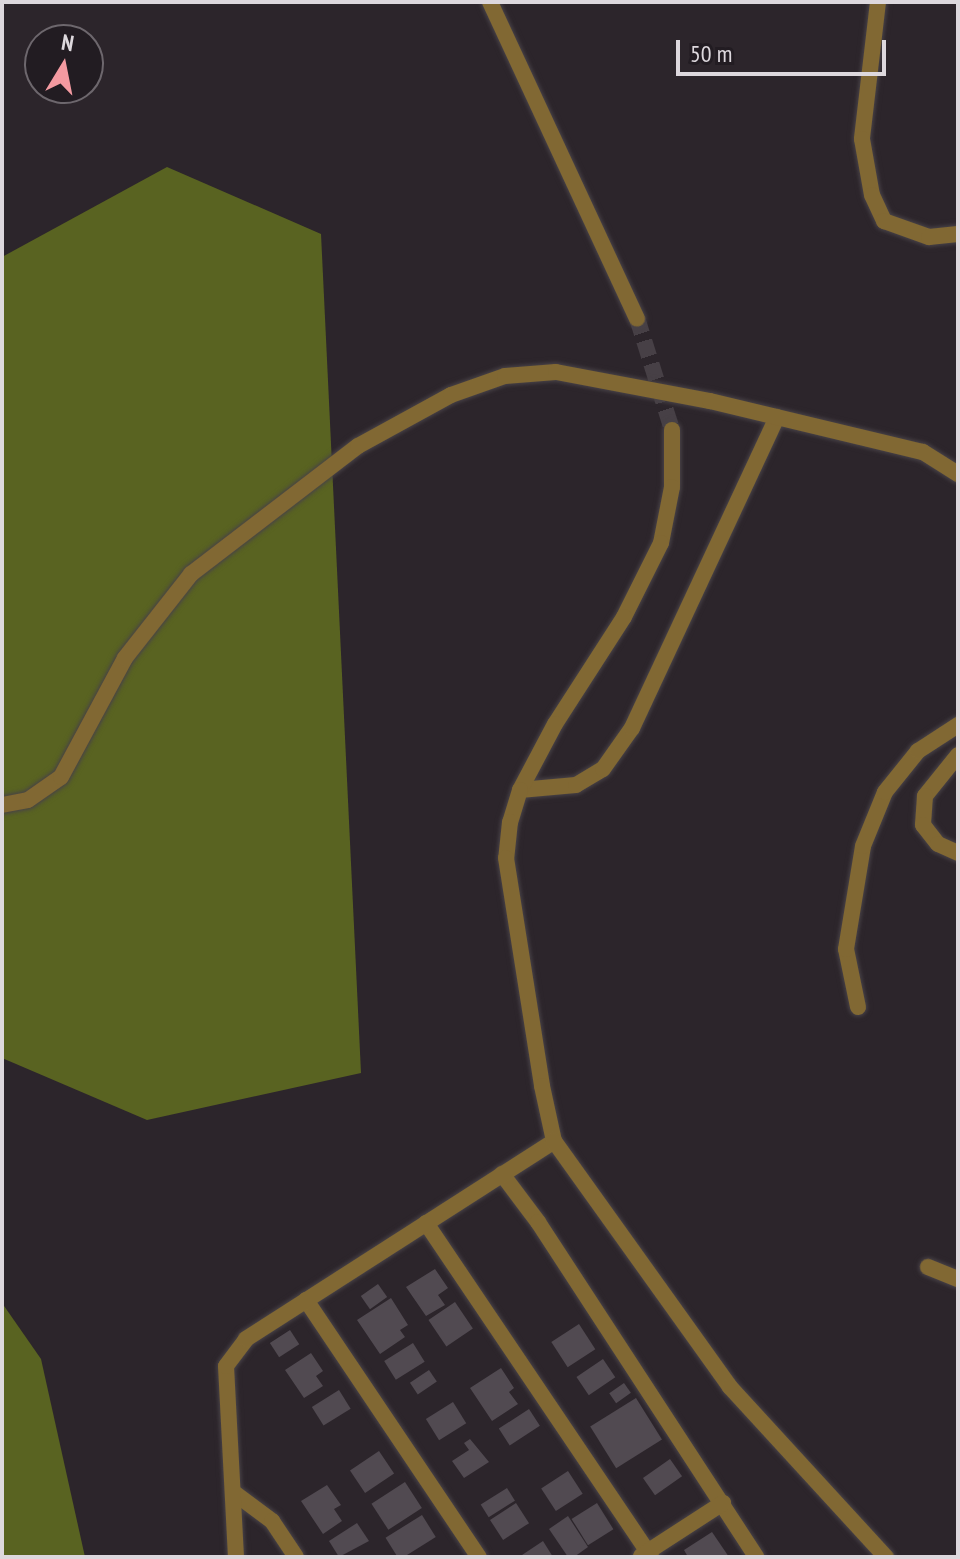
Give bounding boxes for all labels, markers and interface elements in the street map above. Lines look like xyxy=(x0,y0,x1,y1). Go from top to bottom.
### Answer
north arrow xyxy=(24,24,104,104)
scale bar xyxy=(680,24,890,74)
text: N xyxy=(60,28,76,57)
text: 50 m xyxy=(690,38,732,69)

